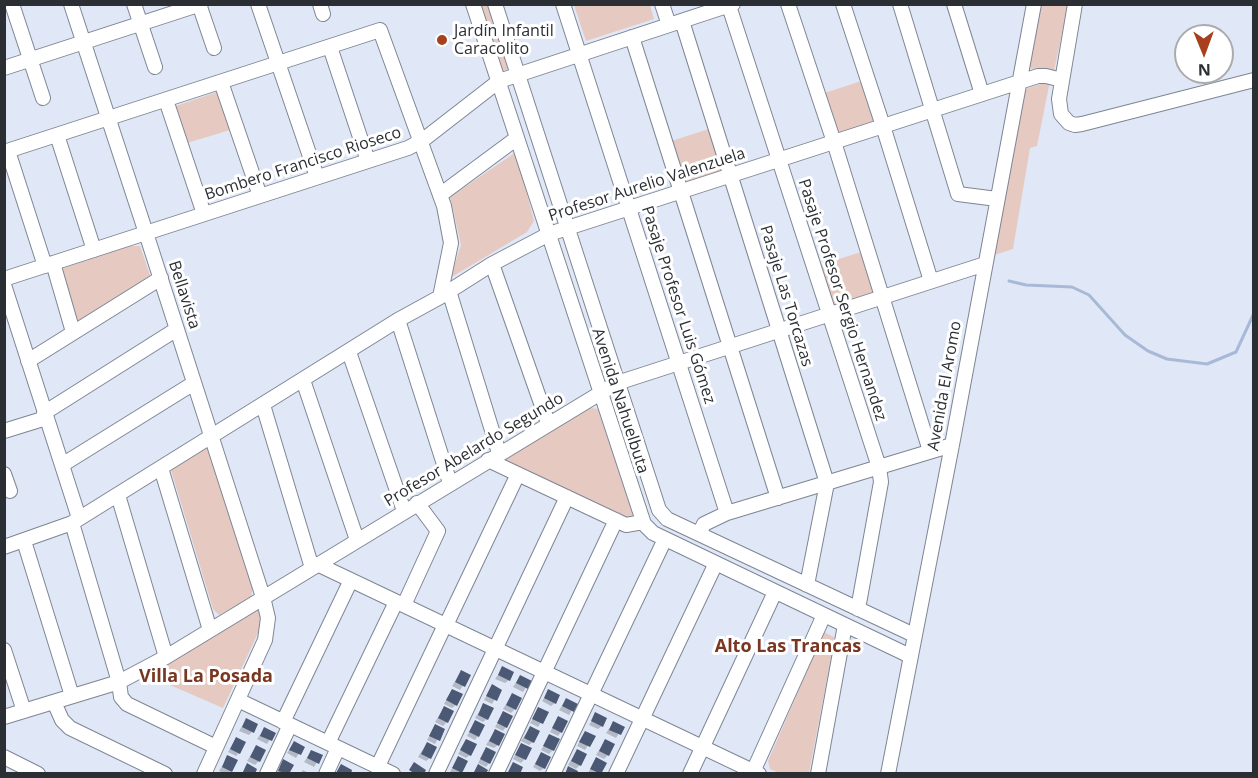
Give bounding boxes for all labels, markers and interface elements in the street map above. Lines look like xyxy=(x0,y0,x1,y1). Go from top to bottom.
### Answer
place label: Jardín Infantil Caracolito xyxy=(454,21,554,59)
north arrow xyxy=(1174,24,1234,84)
marker: Jardín Infantil Caracolito xyxy=(435,33,449,47)
text: N xyxy=(1198,59,1211,81)
street label: Bombero Francisco Rioseco xyxy=(202,123,404,205)
street label: Profesor Aurelio Valenzuela xyxy=(546,144,748,226)
street label: Pasaje Profesor Sergio Hernandez xyxy=(794,177,890,423)
street label: Pasaje Profesor Luis Gómez xyxy=(637,204,719,406)
street label: Pasaje Las Torcazas xyxy=(755,223,817,369)
street label: Bellavista xyxy=(164,258,204,332)
street label: Avenida El Aromo xyxy=(924,320,966,452)
street label: Avenida Nahuelbuta xyxy=(587,326,653,476)
street label: Profesor Abelardo Segundo xyxy=(381,389,567,511)
district label: Alto Las Trancas xyxy=(715,636,861,658)
district label: Villa La Posada xyxy=(139,666,273,688)

